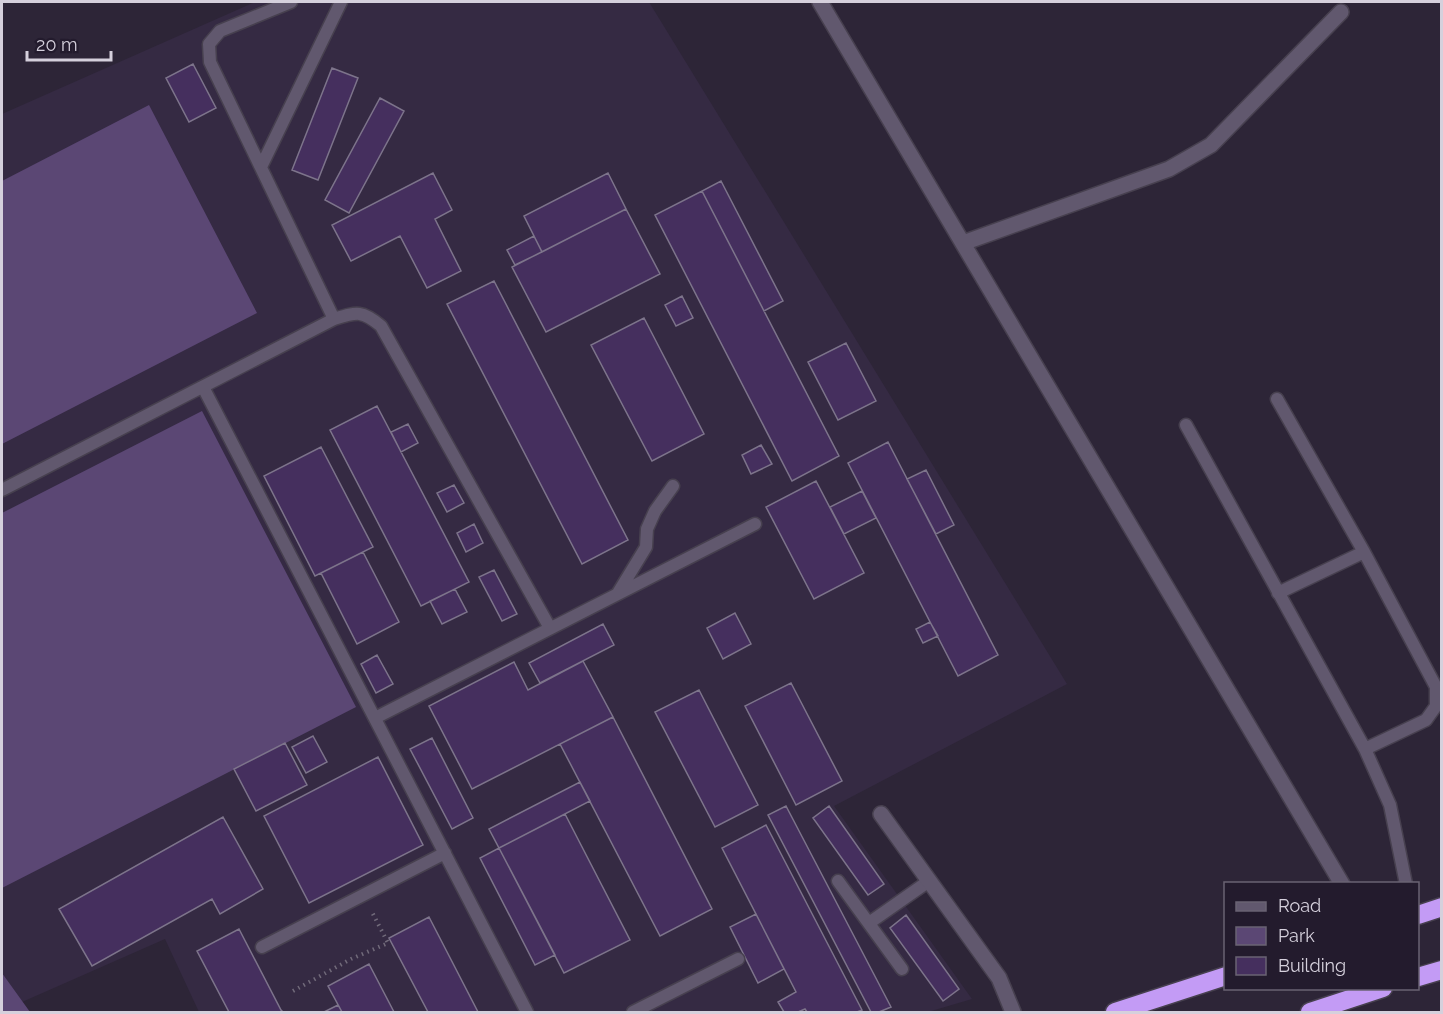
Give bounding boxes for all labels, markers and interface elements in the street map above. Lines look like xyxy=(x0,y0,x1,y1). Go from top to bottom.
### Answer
scale bar xyxy=(27,24,111,62)
text: 20 m xyxy=(36,34,78,55)
legend xyxy=(1224,882,1419,990)
text: Road xyxy=(1278,895,1321,916)
text: Park xyxy=(1278,925,1315,946)
text: Building xyxy=(1278,955,1346,976)

